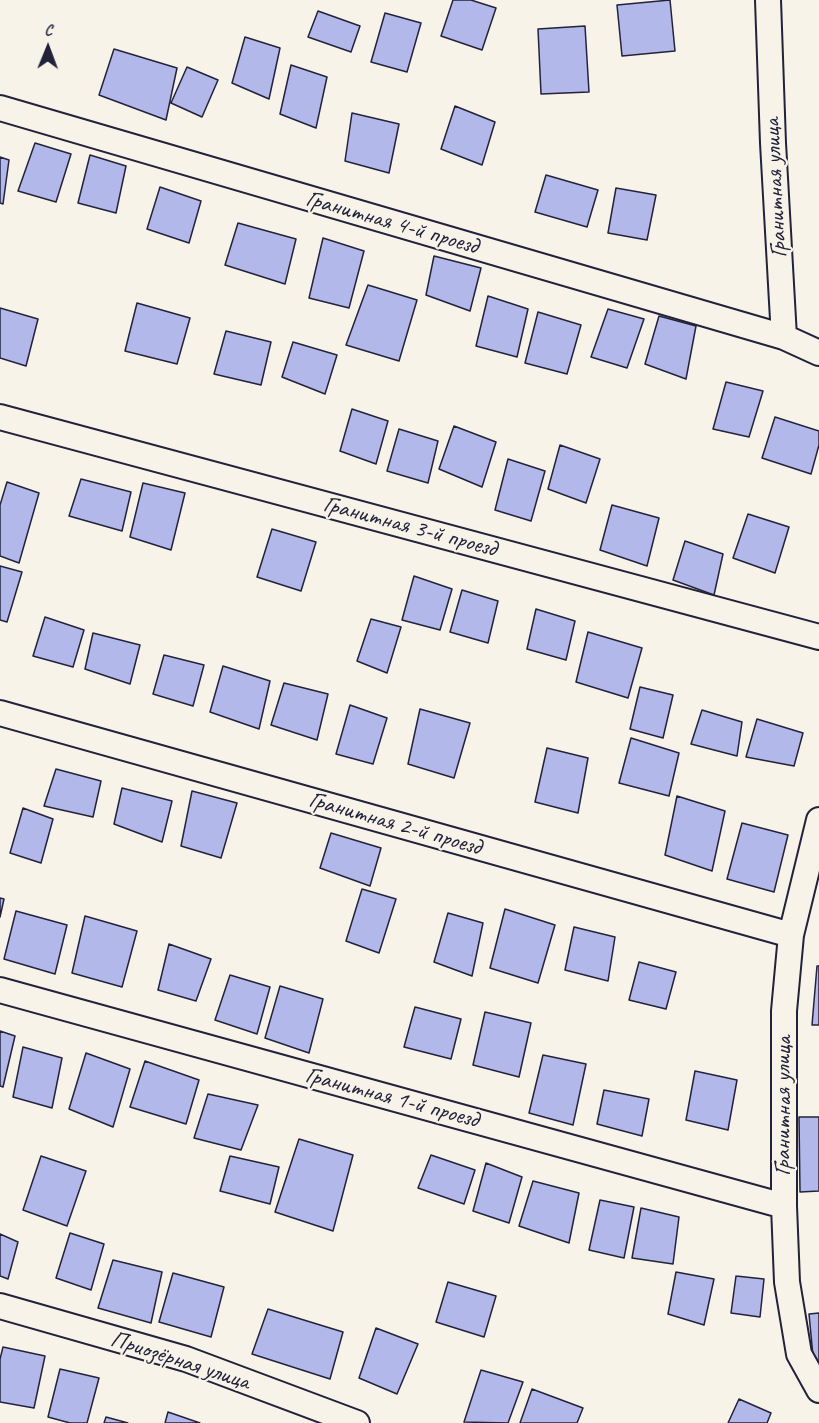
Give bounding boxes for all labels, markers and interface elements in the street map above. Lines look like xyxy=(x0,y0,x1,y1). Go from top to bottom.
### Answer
north arrow xyxy=(18,18,78,78)
text: С xyxy=(44,20,52,40)
street label: Гранитная улица xyxy=(758,117,794,259)
street label: Гранитная 4-й проезд xyxy=(302,185,482,261)
street label: Гранитная 3-й проезд xyxy=(320,490,500,564)
street label: Гранитная 2-й проезд xyxy=(305,786,485,862)
street label: Гранитная улица xyxy=(770,1036,798,1176)
street label: Гранитная 1-й проезд xyxy=(302,1061,482,1135)
street label: Приозёрная улица xyxy=(107,1325,253,1397)

